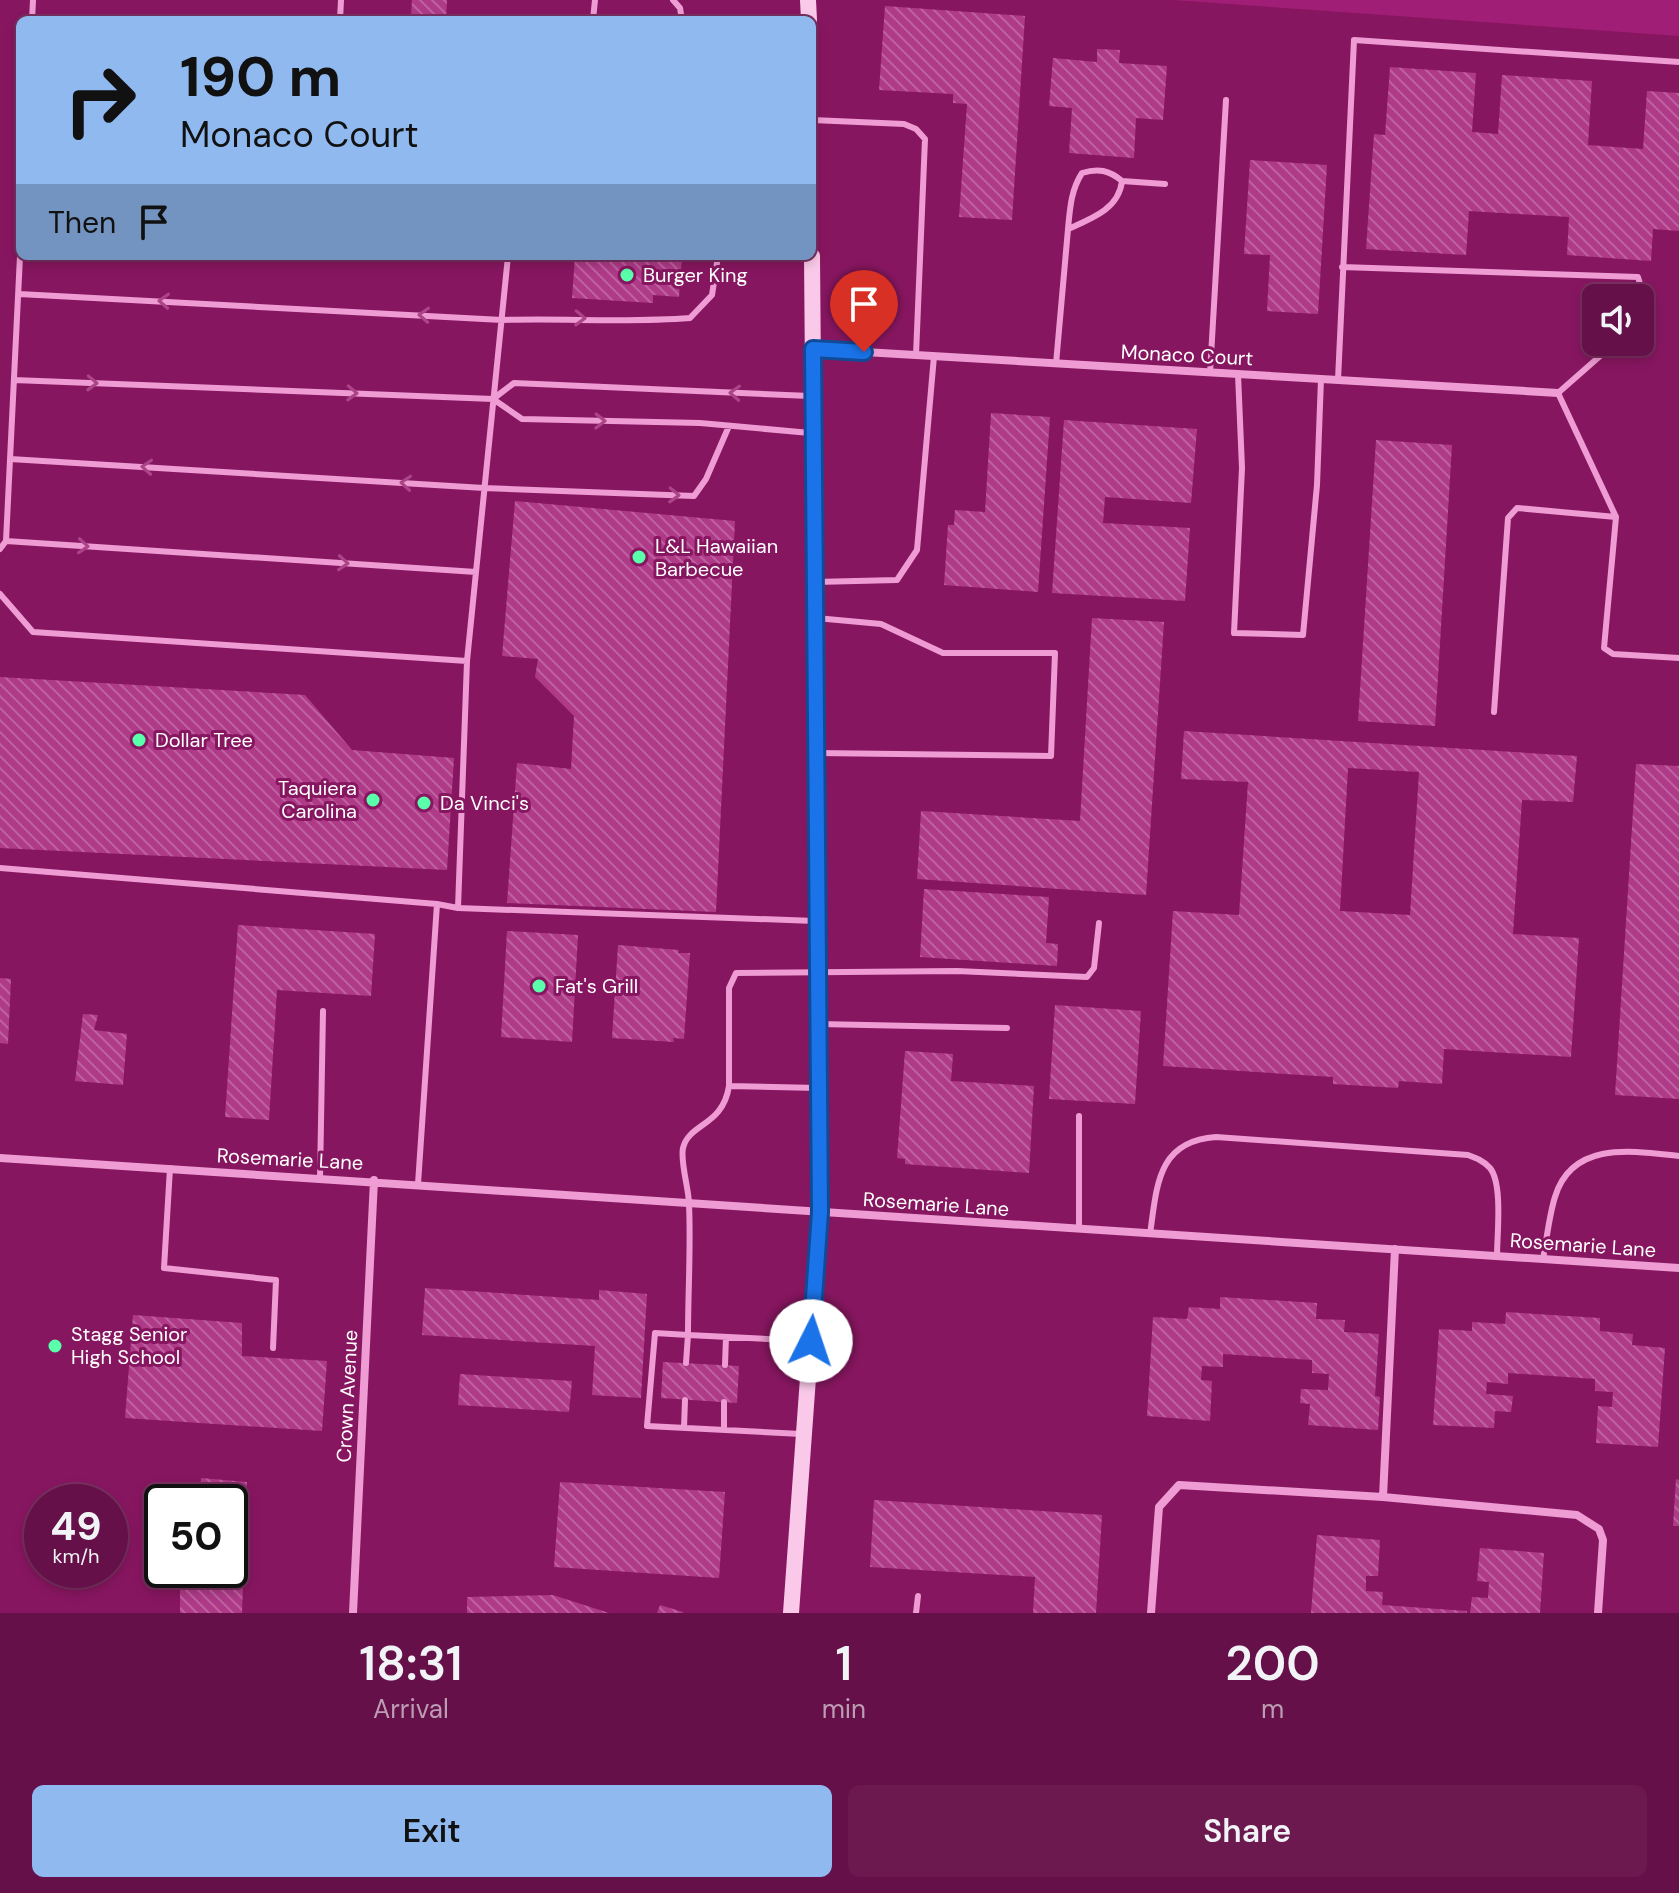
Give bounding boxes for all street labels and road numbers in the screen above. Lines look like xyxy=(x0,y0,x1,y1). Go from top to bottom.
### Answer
street label: Monaco Court xyxy=(1120,339,1254,371)
street label: Rosemarie Lane xyxy=(216,1142,364,1176)
street label: Rosemarie Lane xyxy=(862,1186,1010,1222)
street label: Rosemarie Lane xyxy=(1509,1227,1657,1263)
street label: Crown Avenue xyxy=(331,1329,363,1463)

